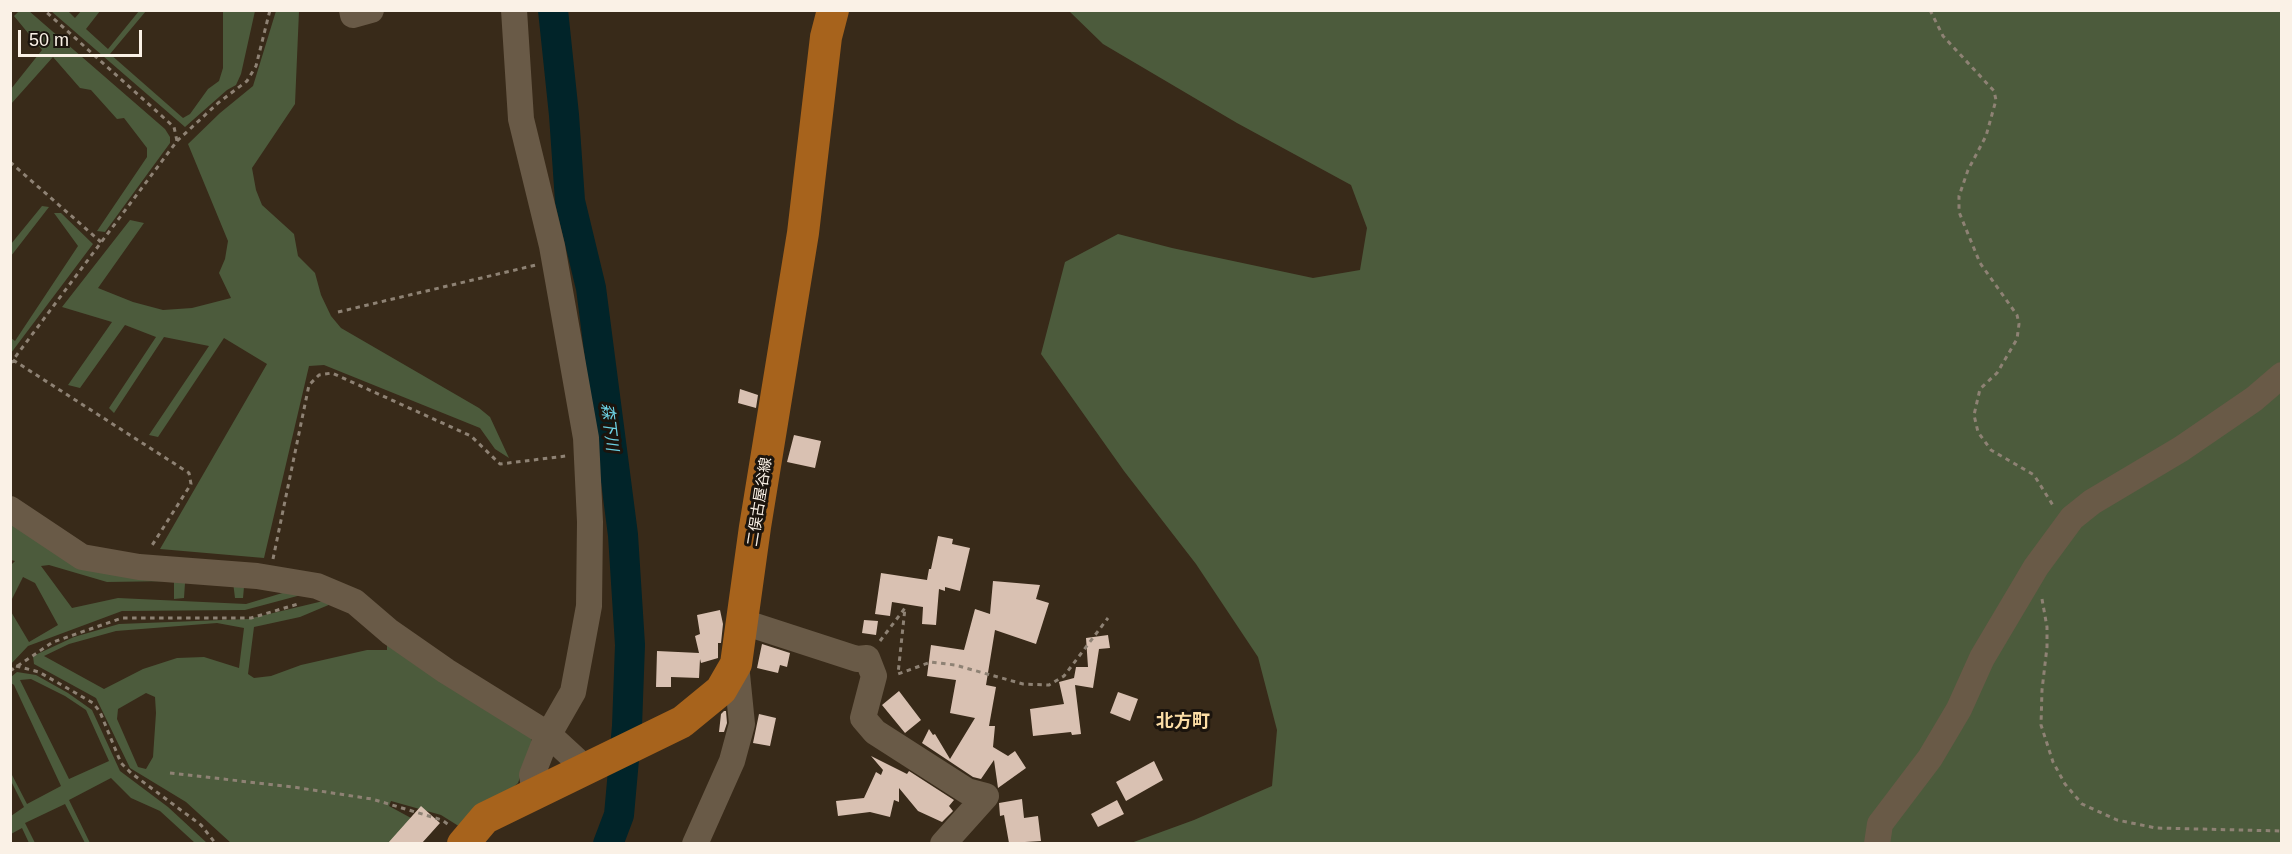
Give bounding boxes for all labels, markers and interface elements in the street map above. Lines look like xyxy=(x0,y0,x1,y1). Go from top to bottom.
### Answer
scale bar xyxy=(21,18,146,56)
text: 50 m xyxy=(29,30,69,50)
water label: 森下川 xyxy=(597,402,621,452)
street label: 二俣古屋谷線 xyxy=(744,456,776,548)
district label: 北方町 xyxy=(1156,711,1210,733)

